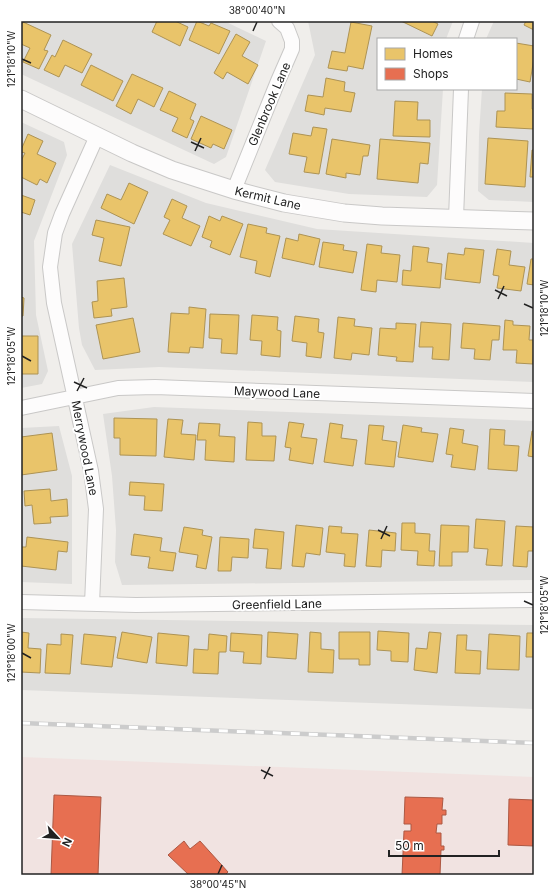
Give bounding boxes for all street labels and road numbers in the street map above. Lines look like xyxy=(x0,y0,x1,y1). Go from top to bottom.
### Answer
street label: Glenbrook Lane xyxy=(245,60,293,148)
street label: Kermit Lane xyxy=(233,183,303,213)
street label: Maywood Lane xyxy=(234,383,320,401)
street label: Merrywood Lane xyxy=(68,399,102,497)
street label: Greenfield Lane xyxy=(232,596,322,612)

